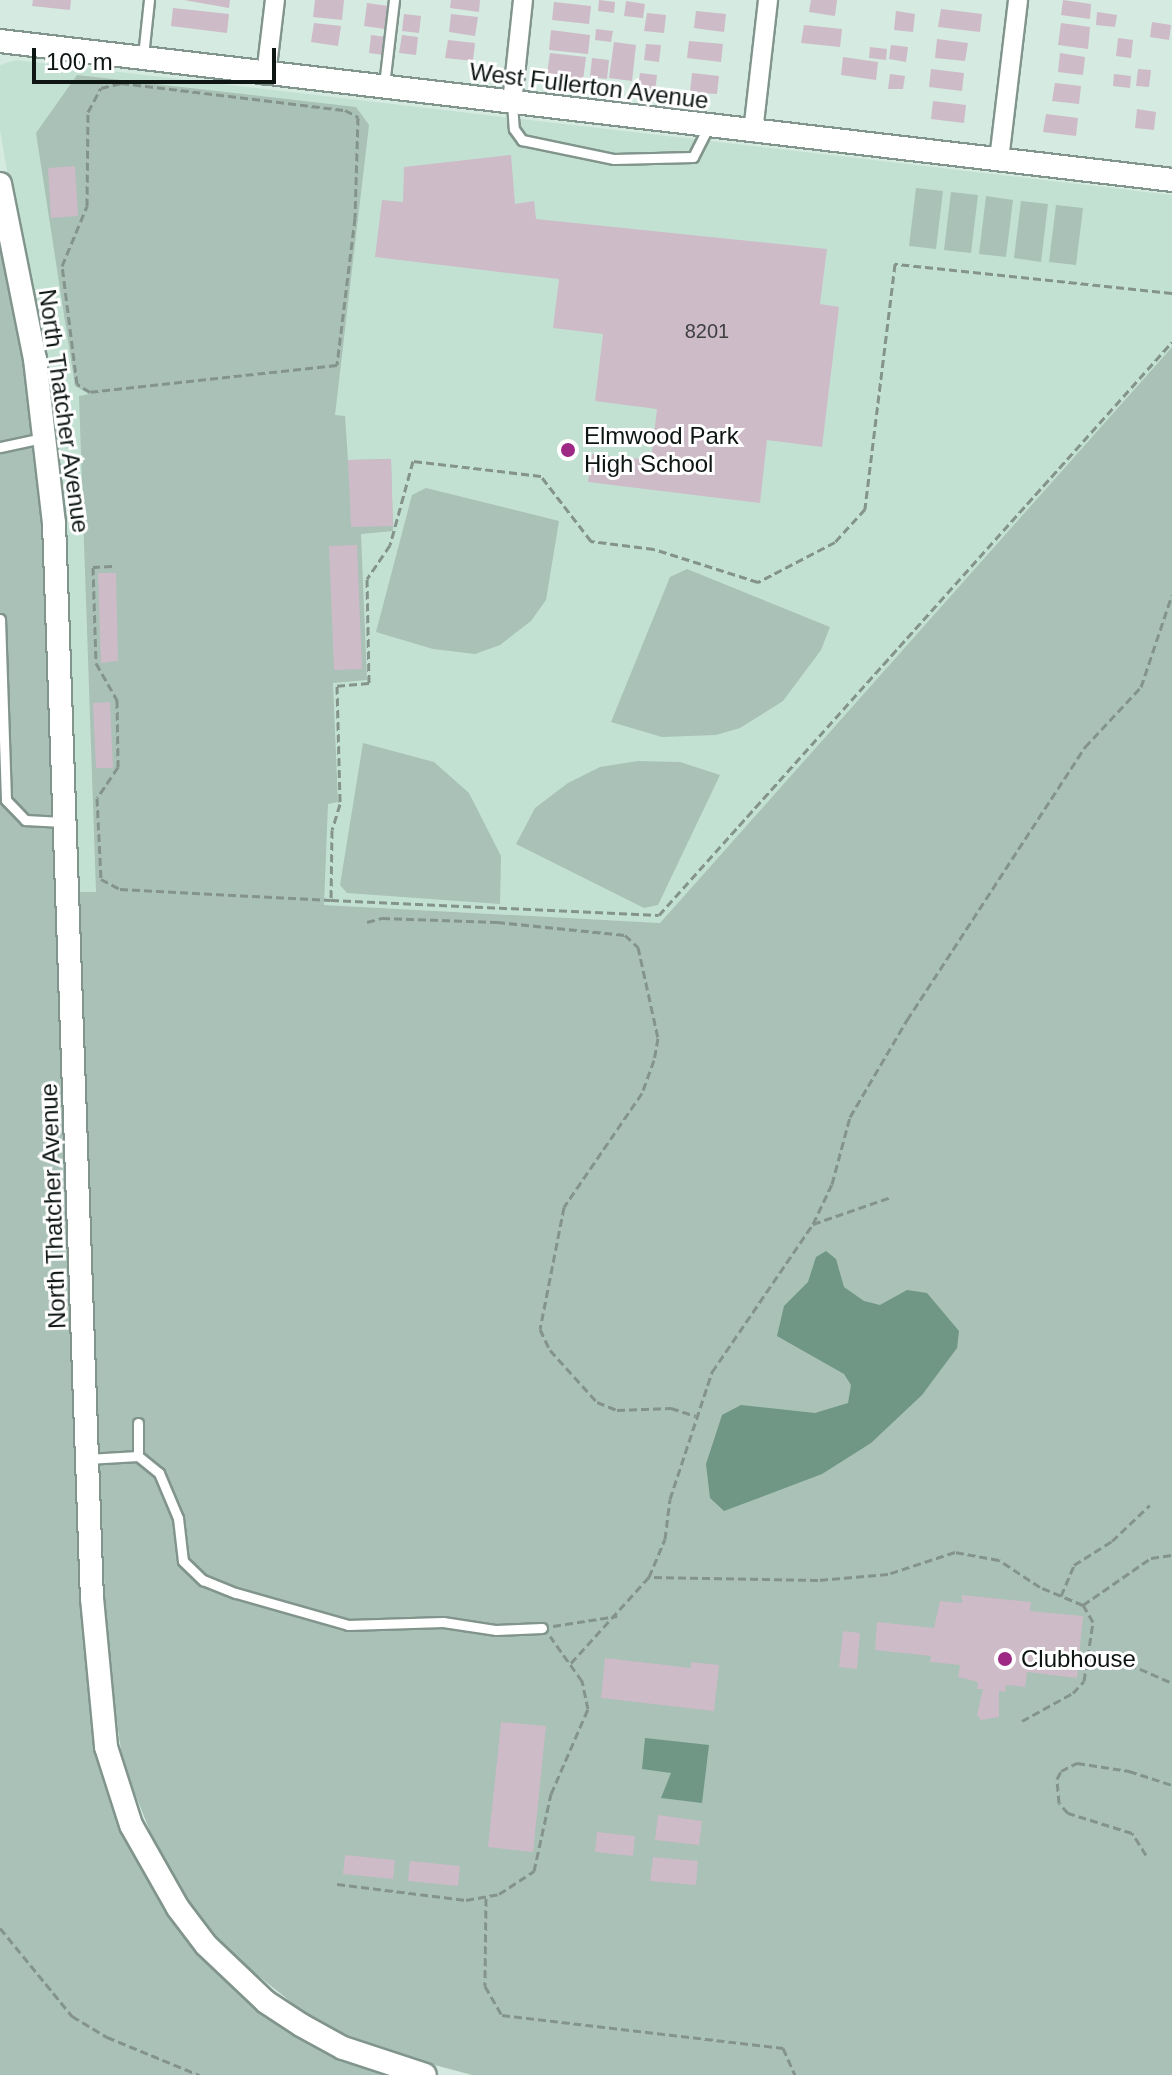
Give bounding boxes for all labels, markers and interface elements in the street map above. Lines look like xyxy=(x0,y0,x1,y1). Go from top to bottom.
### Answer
scale bar xyxy=(36,32,280,82)
text: 100 m xyxy=(46,48,113,75)
street label: West Fullerton Avenue xyxy=(467,57,711,115)
street label: North Thatcher Avenue xyxy=(33,286,95,536)
house number: 8201 xyxy=(685,319,729,343)
place label: Elmwood Park High School xyxy=(584,422,739,478)
marker: Elmwood Park High School xyxy=(559,441,577,459)
street label: North Thatcher Avenue xyxy=(34,1082,72,1330)
place label: Clubhouse xyxy=(1021,1645,1136,1673)
marker: Clubhouse xyxy=(996,1650,1014,1668)

